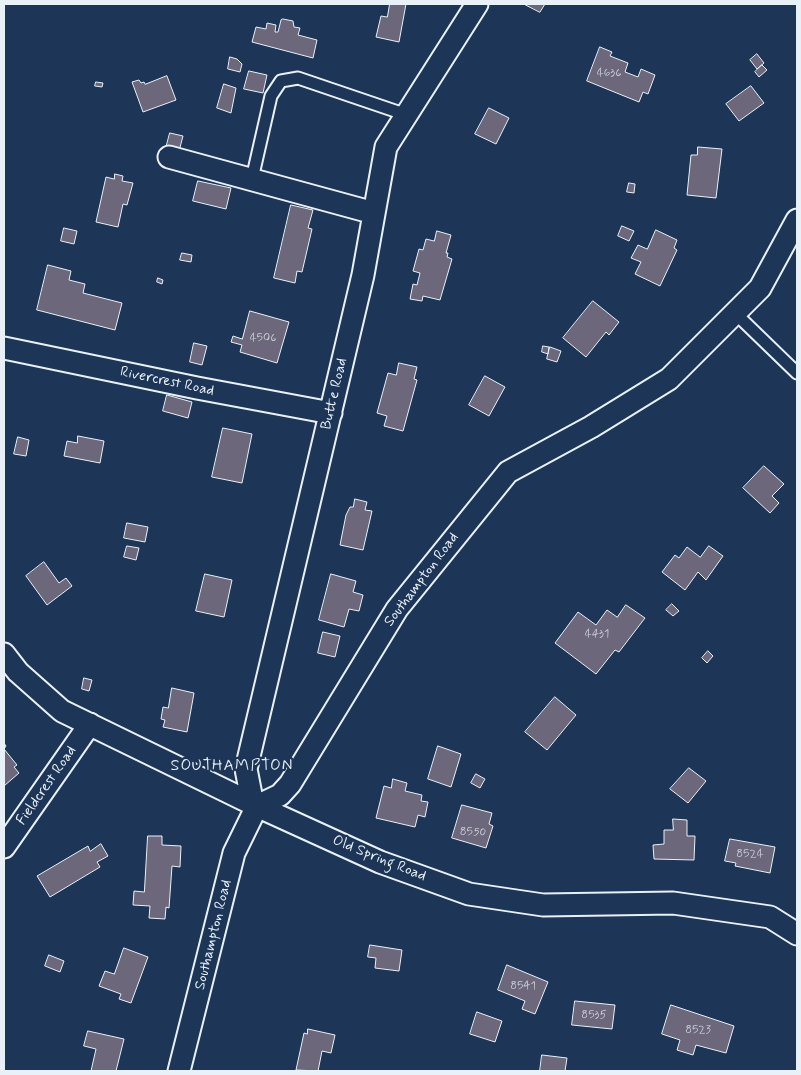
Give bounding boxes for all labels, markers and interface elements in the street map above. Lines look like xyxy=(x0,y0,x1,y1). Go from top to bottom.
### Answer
house number: 4636 xyxy=(597,66,621,80)
house number: 4506 xyxy=(250,331,276,345)
street label: Butte Road xyxy=(318,356,352,432)
street label: Rivercrest Road xyxy=(118,363,216,401)
street label: Southampton Road xyxy=(381,530,463,630)
house number: 4431 xyxy=(585,627,609,641)
street label: Fieldcrest Road xyxy=(13,743,81,829)
district label: SOUTHAMPTON xyxy=(168,757,296,777)
house number: 8550 xyxy=(460,825,486,839)
street label: Old Spring Road xyxy=(330,832,428,886)
house number: 8524 xyxy=(736,847,764,861)
street label: Southampton Road xyxy=(192,878,236,992)
house number: 8541 xyxy=(510,979,536,993)
house number: 8535 xyxy=(581,1008,607,1022)
house number: 8523 xyxy=(685,1023,711,1037)

